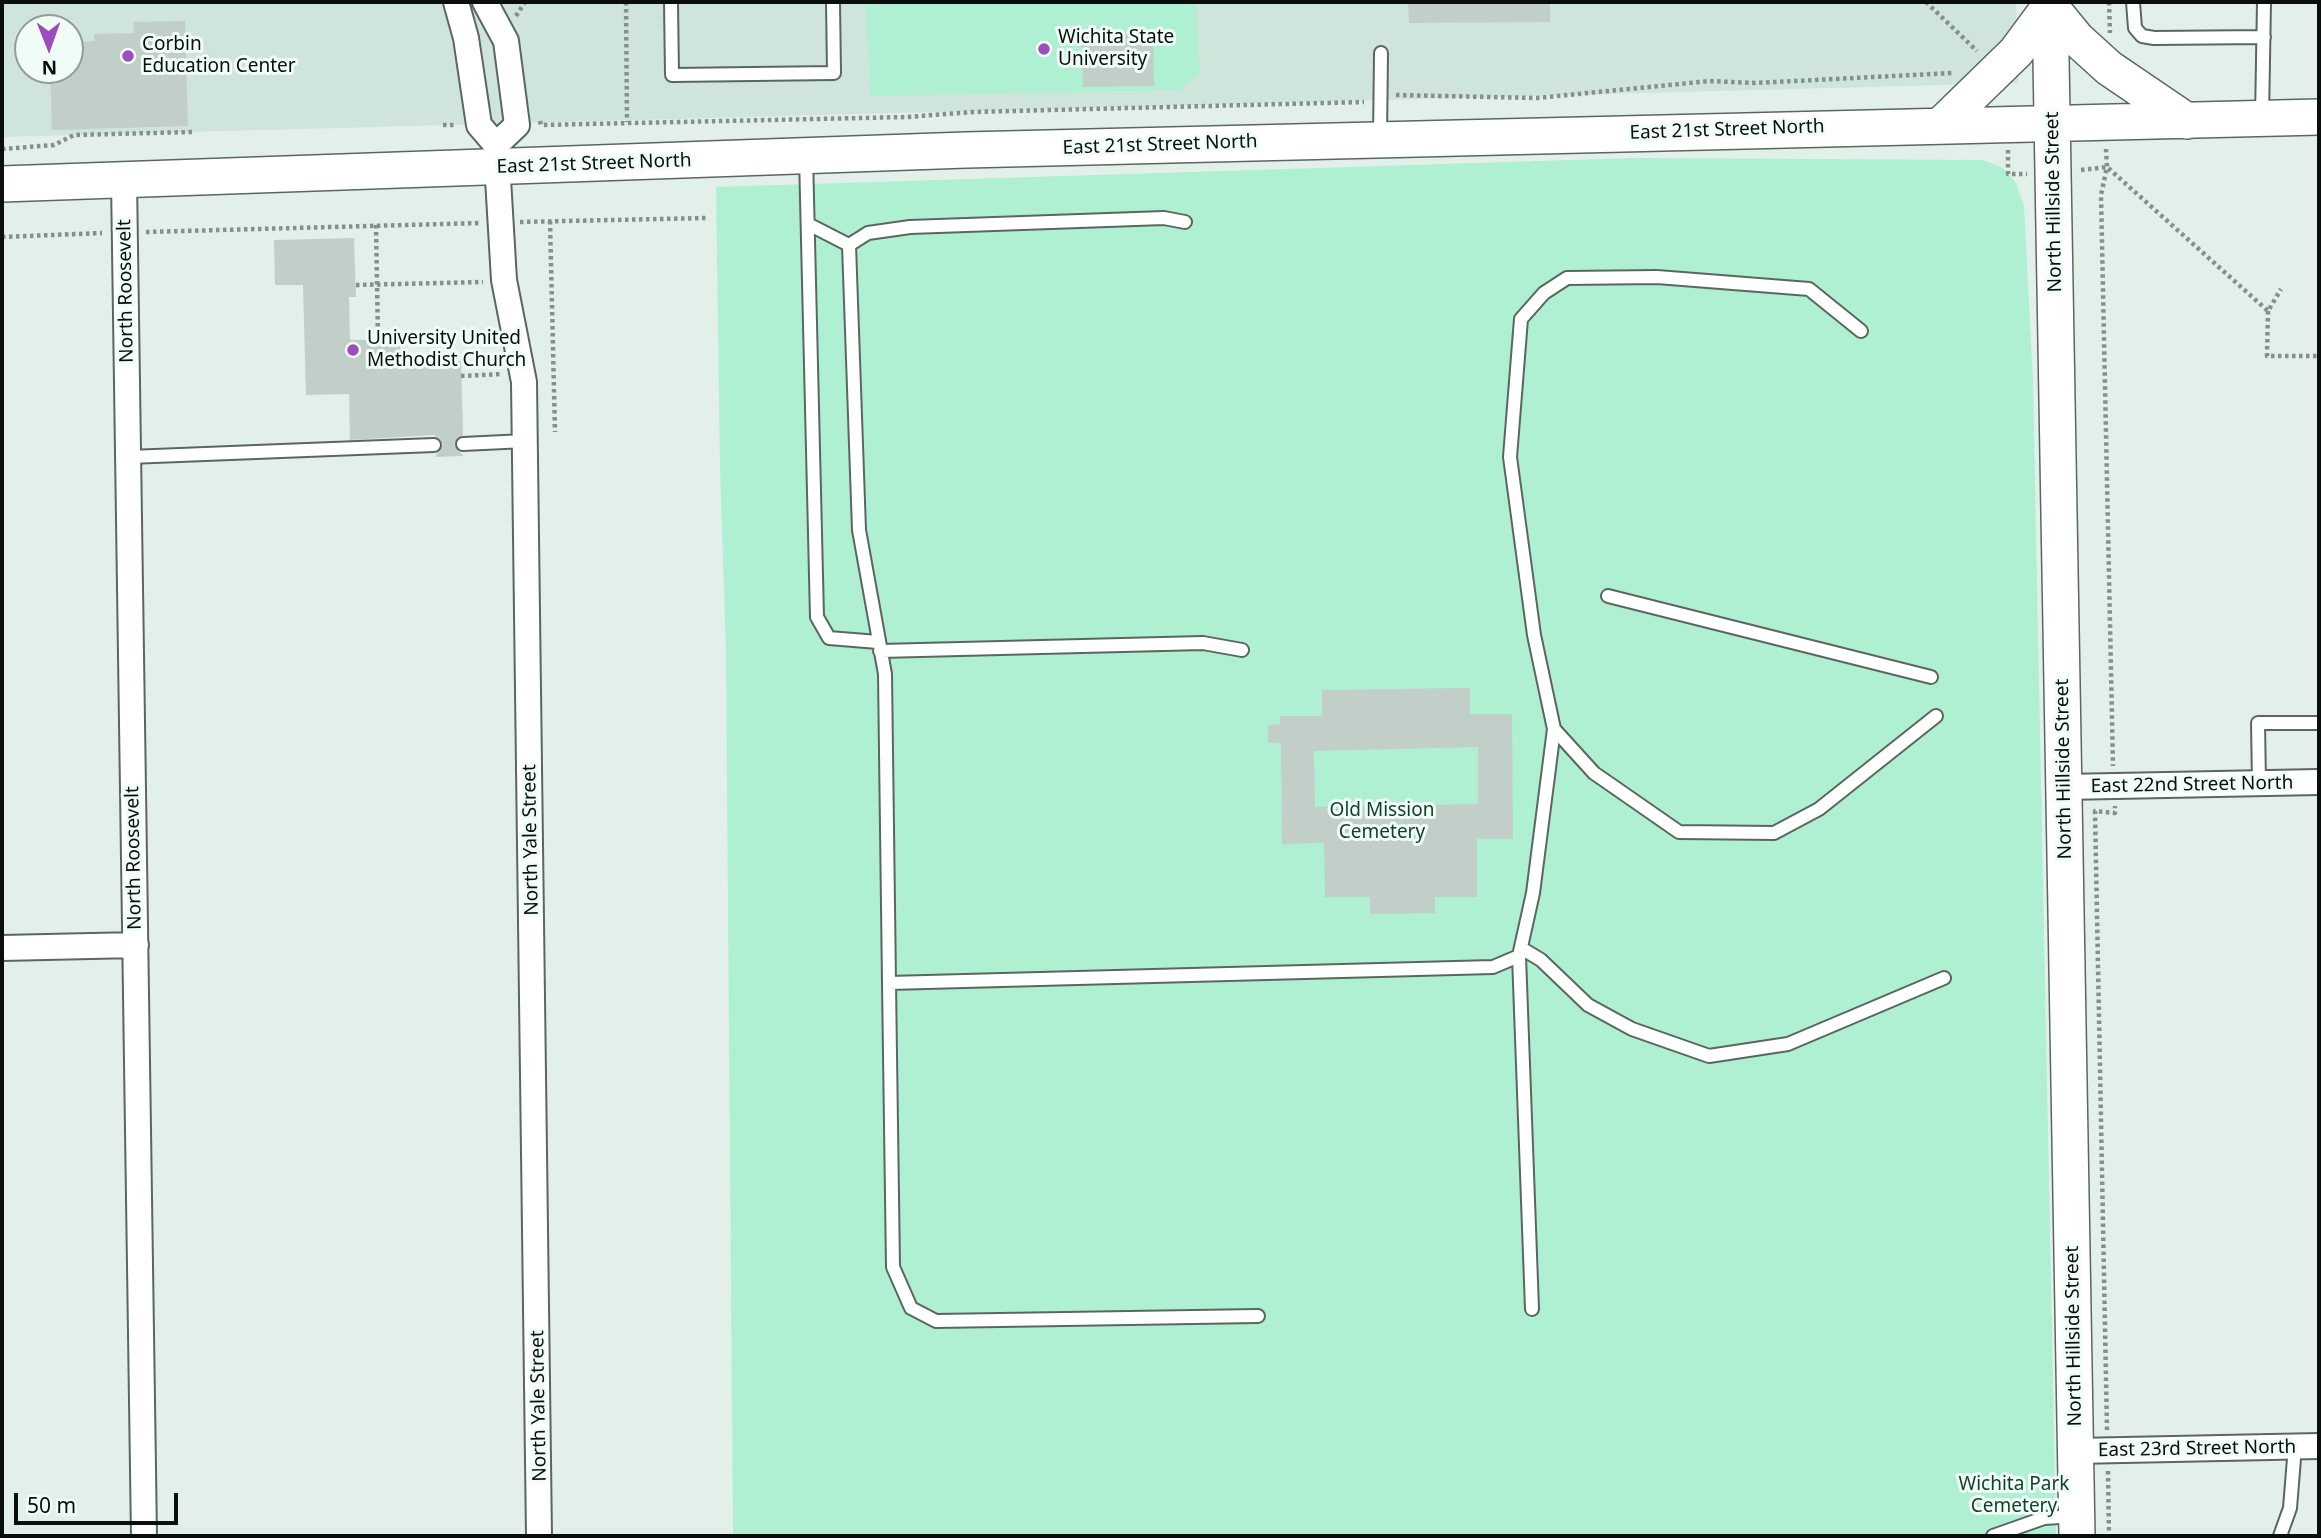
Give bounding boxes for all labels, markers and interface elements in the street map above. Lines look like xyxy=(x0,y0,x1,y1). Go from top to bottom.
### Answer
north arrow xyxy=(14,14,84,84)
place label: Wichita State University xyxy=(1058,27,1174,71)
place label: Corbin Education Center xyxy=(142,34,296,78)
marker: Wichita State University xyxy=(1036,41,1052,57)
marker: Corbin Education Center xyxy=(120,48,136,64)
text: N xyxy=(41,55,57,81)
street label: North Hillside Street xyxy=(2041,112,2067,292)
street label: East 21st Street North xyxy=(1629,115,1825,145)
street label: East 21st Street North xyxy=(1062,130,1258,160)
street label: East 21st Street North xyxy=(496,149,692,179)
street label: North Roosevelt xyxy=(113,219,139,363)
place label: University United Methodist Church xyxy=(367,328,526,372)
marker: University United Methodist Church xyxy=(345,342,361,358)
street label: North Hillside Street xyxy=(2051,679,2077,859)
street label: North Yale Street xyxy=(518,764,544,916)
street label: East 22nd Street North xyxy=(2091,772,2293,798)
street label: North Roosevelt xyxy=(121,786,147,930)
park label: Old Mission Cemetery xyxy=(1330,800,1434,844)
street label: North Hillside Street xyxy=(2061,1246,2087,1426)
street label: North Yale Street xyxy=(526,1330,552,1482)
street label: East 23rd Street North xyxy=(2098,1436,2296,1462)
park label: Wichita Park Cemetery xyxy=(1959,1474,2069,1518)
scale bar xyxy=(18,1478,182,1522)
text: 50 m xyxy=(27,1491,76,1519)

